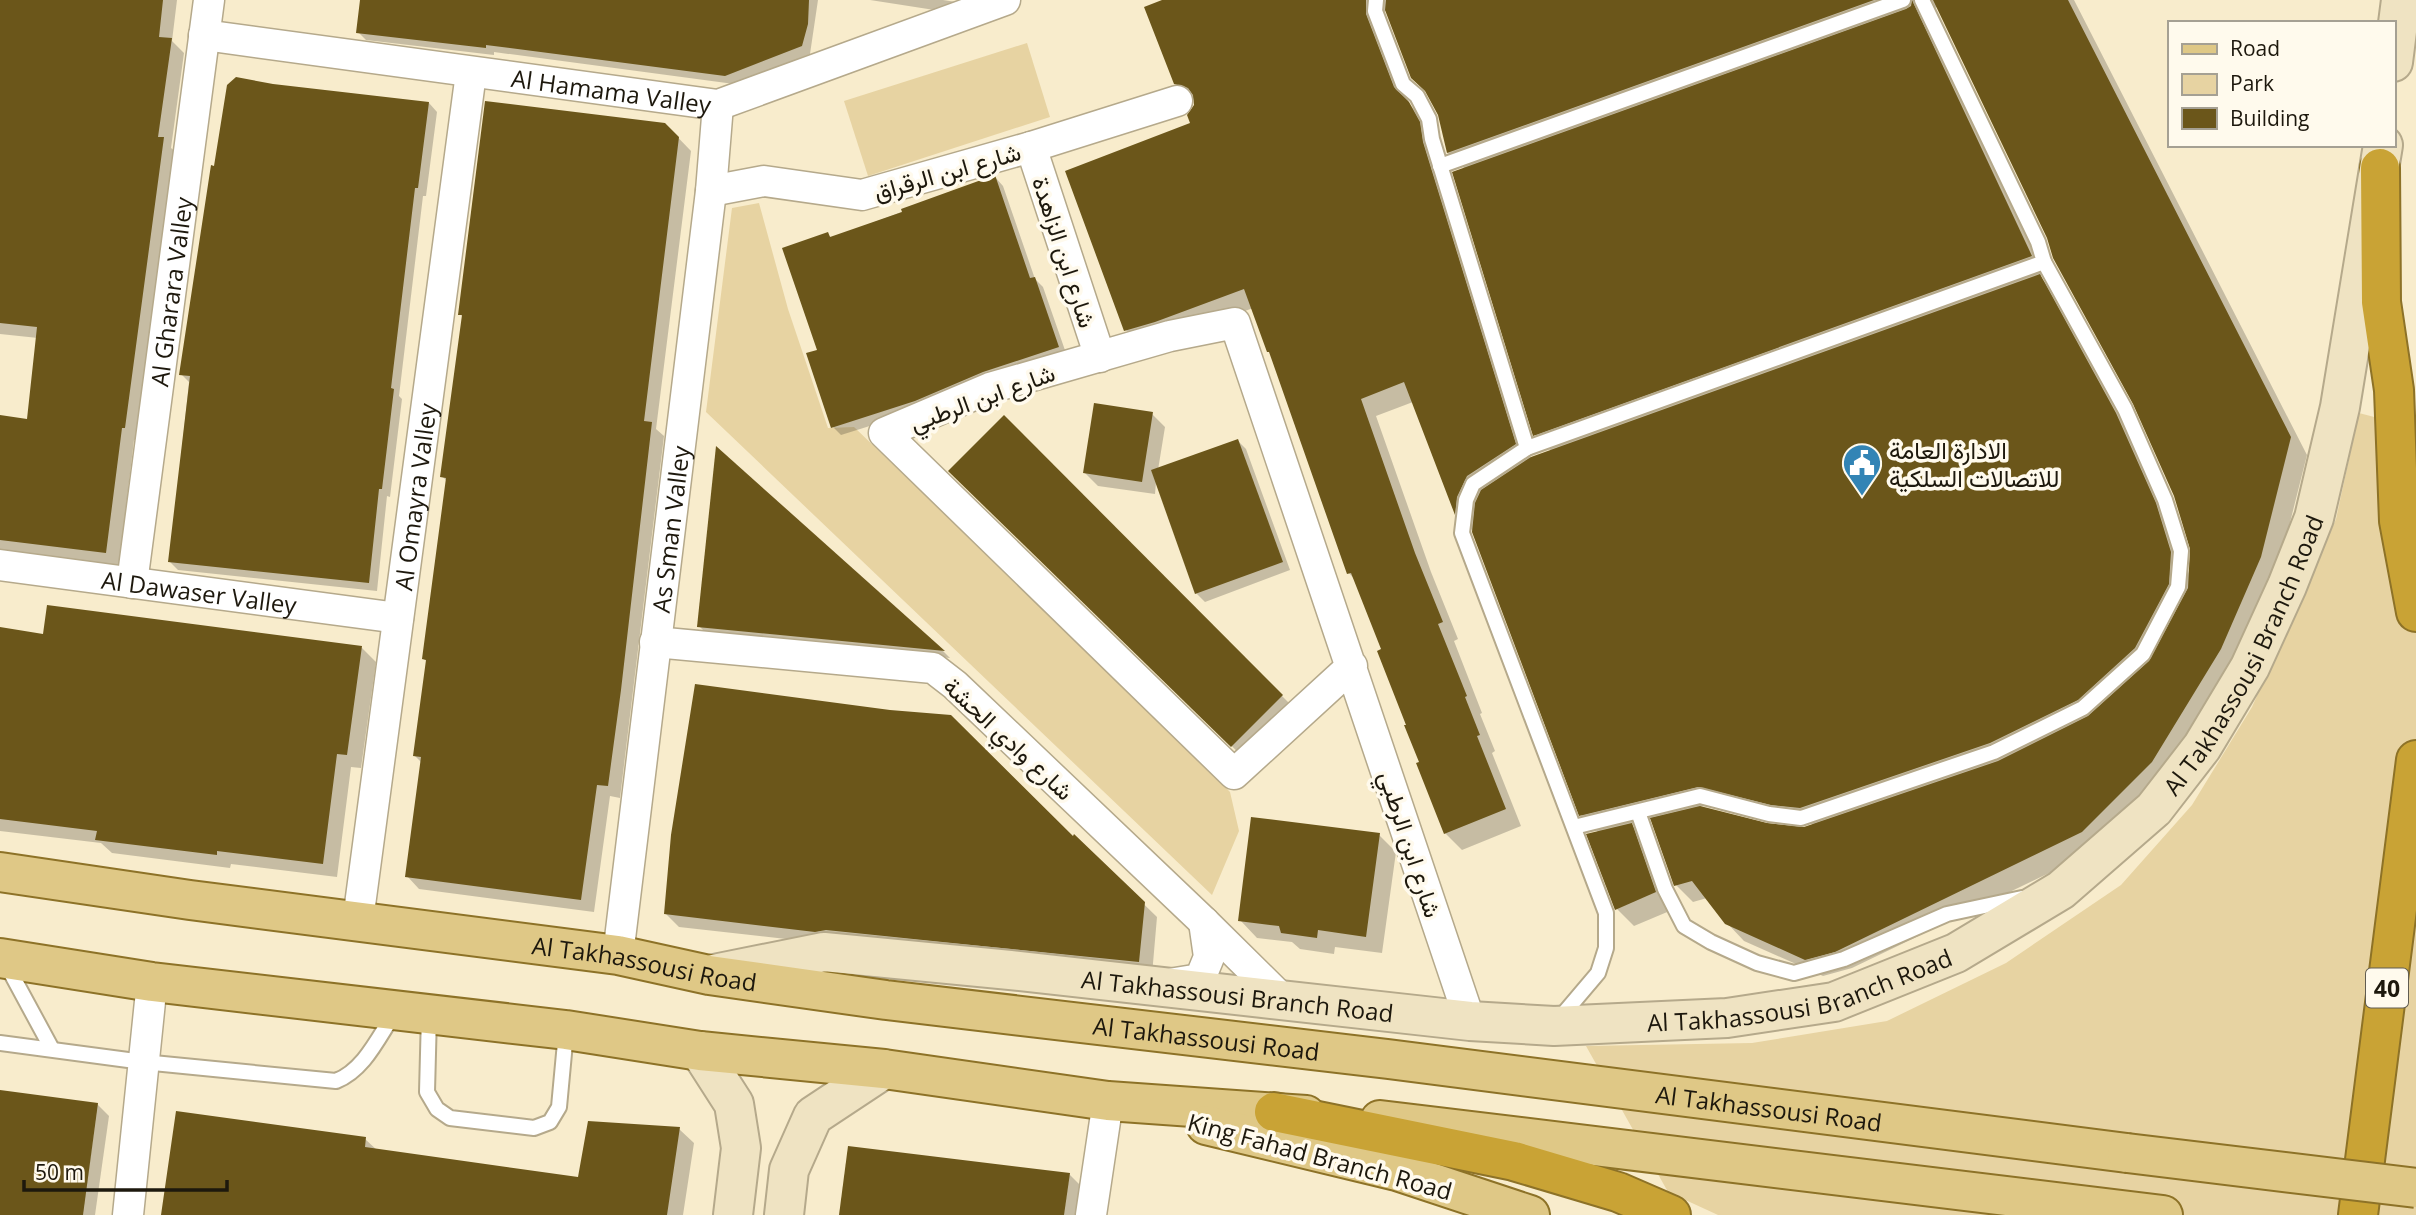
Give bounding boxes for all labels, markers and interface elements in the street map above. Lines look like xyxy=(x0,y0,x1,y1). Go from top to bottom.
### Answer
legend xyxy=(2168,21,2395,147)
text: Road xyxy=(2230,34,2280,62)
street label: Al Hamama Valley xyxy=(509,61,714,121)
text: Park xyxy=(2230,69,2274,97)
text: Building xyxy=(2230,104,2309,132)
street label: شارع ابن الرقراق xyxy=(870,134,1025,209)
street label: شارع ابن الزاهدة xyxy=(1024,172,1105,332)
street label: Al Gharara Valley xyxy=(142,194,199,388)
street label: شارع ابن الرطبي xyxy=(905,355,1061,442)
street label: Al Omayra Valley xyxy=(386,400,443,592)
place label: الادارة العامة للاتصالات السلكية xyxy=(1889,433,2059,494)
public building icon: الادارة العامة للاتصالات السلكية xyxy=(1841,442,1883,497)
street label: As Sman Valley xyxy=(643,443,696,614)
street label: Al Takhassousi Branch Road xyxy=(2155,510,2330,801)
street label: Al Dawaser Valley xyxy=(100,562,300,621)
street label: شارع وادي الحشة xyxy=(934,669,1081,810)
street label: شارع ابن الرطبي xyxy=(1368,766,1450,923)
street label: Al Takhassousi Road xyxy=(530,928,759,998)
street label: Al Takhassousi Branch Road xyxy=(1646,940,1957,1038)
street label: Al Takhassousi Branch Road xyxy=(1080,962,1395,1029)
road number: 40 xyxy=(2366,968,2408,1007)
street label: Al Takhassousi Road xyxy=(1091,1008,1321,1067)
street label: Al Takhassousi Road xyxy=(1654,1077,1884,1138)
street label: King Fahad Branch Road xyxy=(1184,1105,1456,1207)
scale bar xyxy=(24,1148,228,1192)
text: 50 m xyxy=(35,1158,84,1186)

